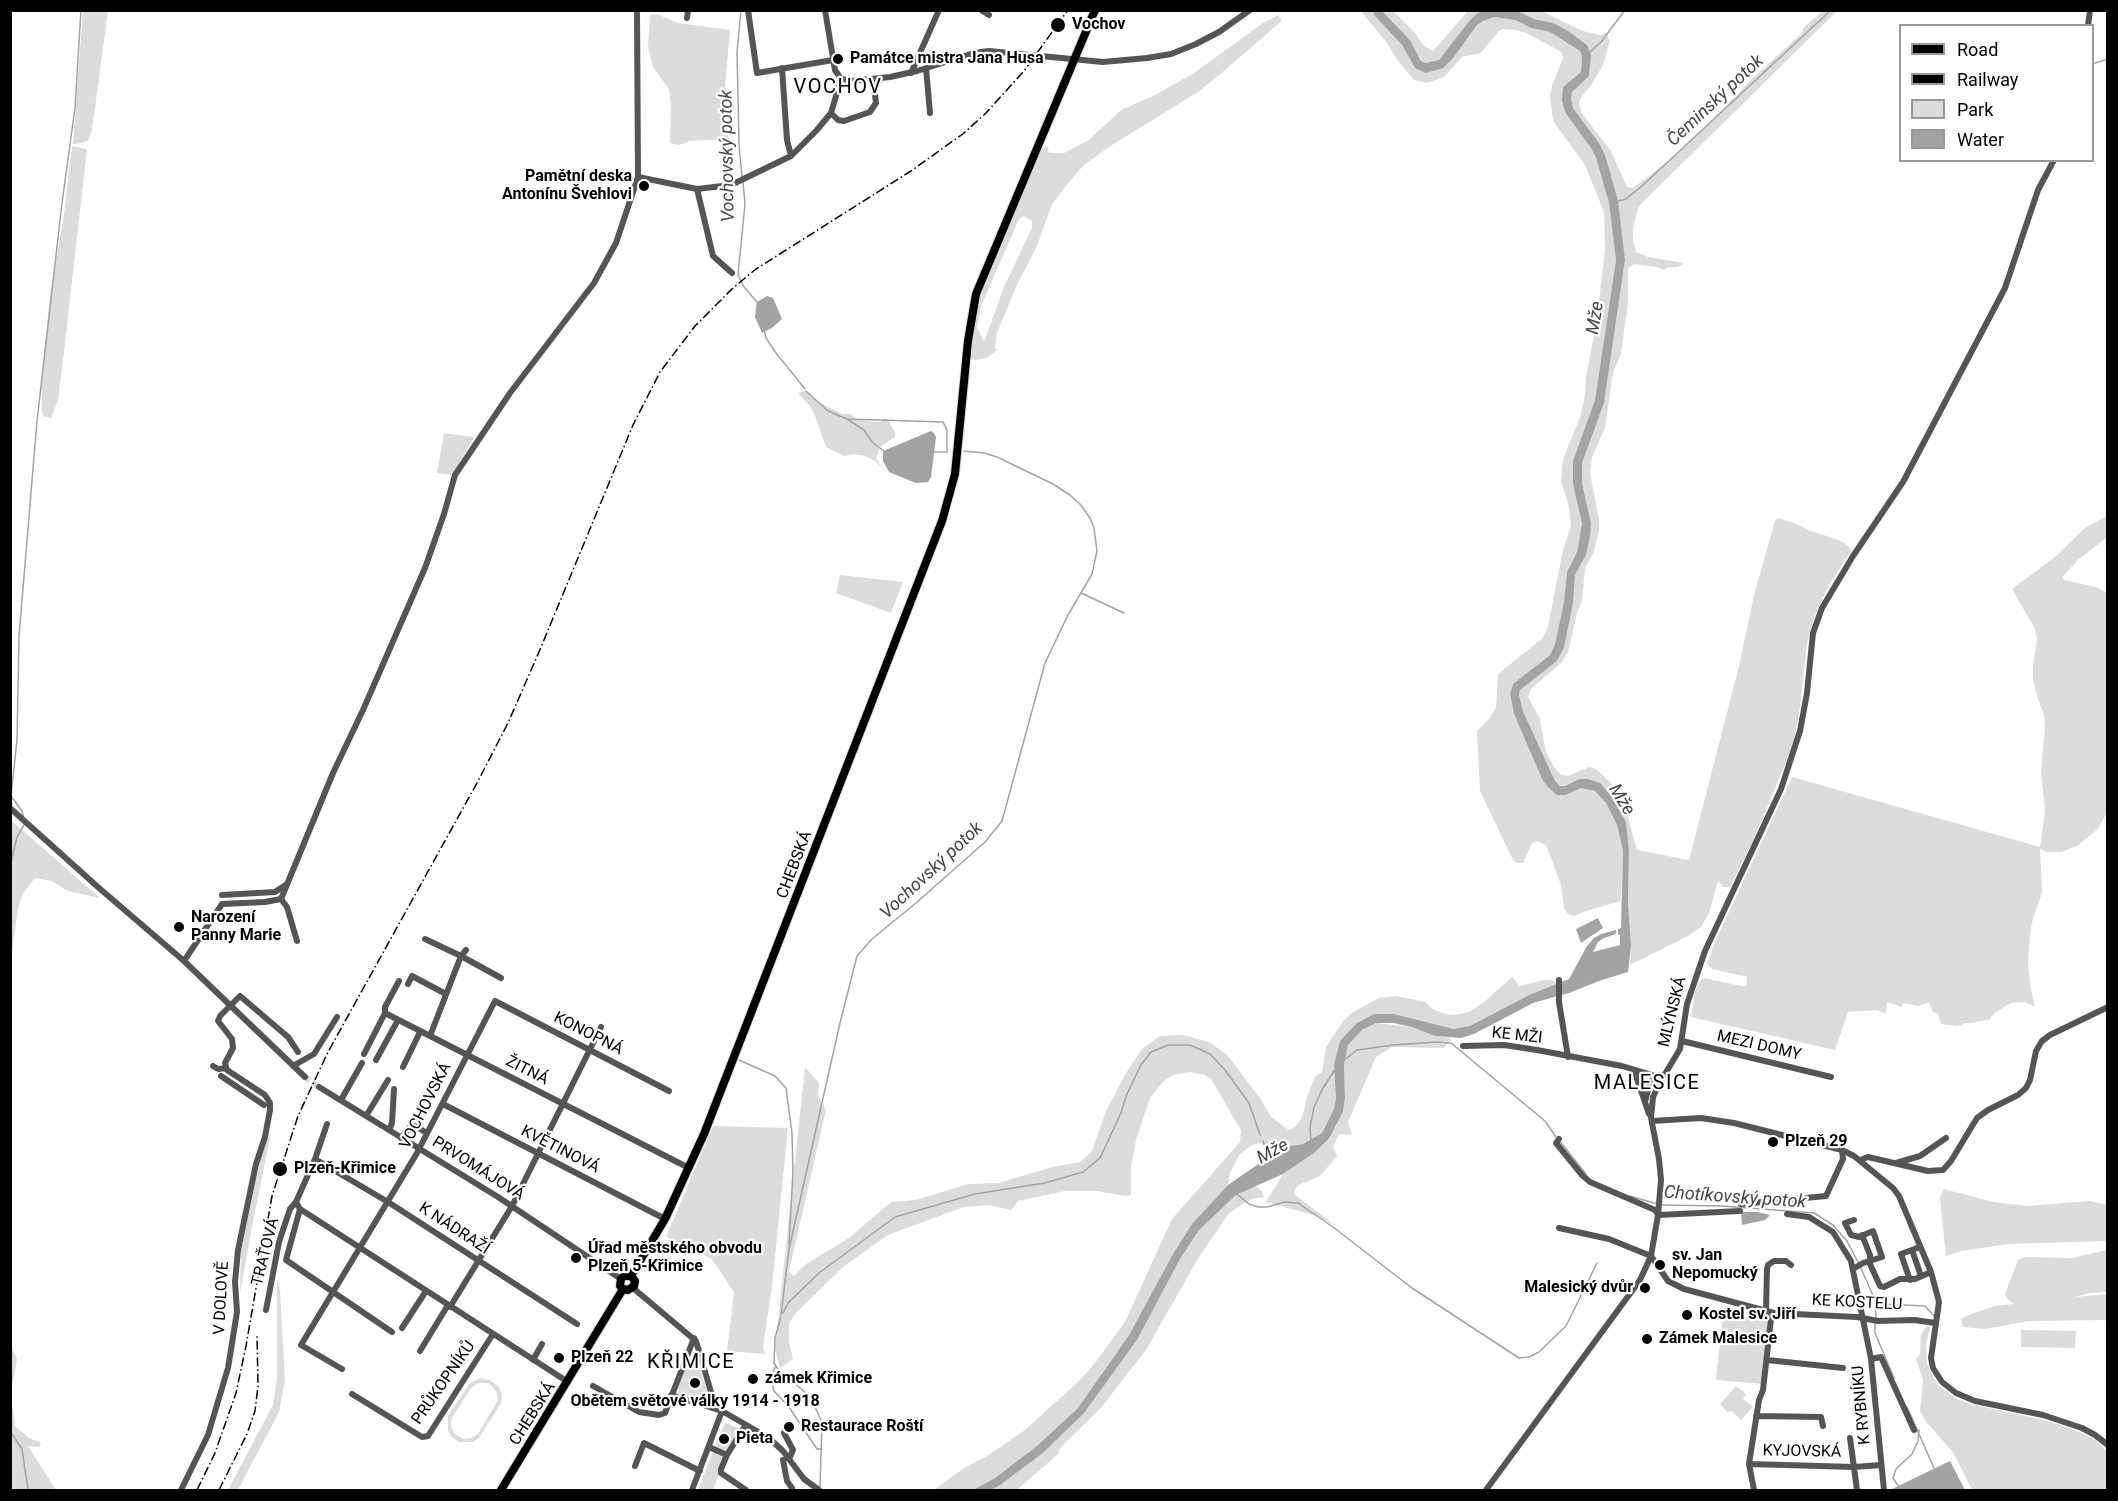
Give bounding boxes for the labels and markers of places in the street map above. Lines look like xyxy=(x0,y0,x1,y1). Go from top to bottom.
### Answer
place label: Vochov xyxy=(1072,15,1125,35)
marker: Vochov xyxy=(1049,16,1067,34)
place label: Památce mistra Jana Husa xyxy=(850,49,1043,69)
marker: Památce mistra Jana Husa xyxy=(831,52,845,66)
place label: Pamětní deska Antonínu Švehlovi xyxy=(502,167,632,205)
marker: Pamětní deska Antonínu Švehlovi xyxy=(637,179,651,193)
place label: Narození Panny Marie xyxy=(191,908,281,946)
marker: Narození Panny Marie xyxy=(172,920,186,934)
place label: Plzeň 29 xyxy=(1785,1132,1848,1152)
marker: Plzeň 29 xyxy=(1766,1135,1780,1149)
place label: Plzeň-Křimice xyxy=(294,1159,396,1179)
marker: Plzeň-Křimice xyxy=(271,1160,289,1178)
place label: Úřad městského obvodu Plzeň 5-Křimice xyxy=(588,1239,762,1277)
place label: sv. Jan Nepomucký xyxy=(1672,1246,1758,1284)
marker: Úřad městského obvodu Plzeň 5-Křimice xyxy=(569,1251,583,1265)
marker: sv. Jan Nepomucký xyxy=(1653,1258,1667,1272)
place label: Malesický dvůr xyxy=(1524,1278,1633,1298)
marker: Malesický dvůr xyxy=(1638,1281,1652,1295)
place label: Kostel sv. Jiří xyxy=(1699,1305,1796,1325)
marker: Kostel sv. Jiří xyxy=(1680,1308,1694,1322)
place label: Zámek Malesice xyxy=(1659,1329,1777,1349)
marker: Zámek Malesice xyxy=(1640,1332,1654,1346)
place label: Plzeň 22 xyxy=(571,1348,634,1368)
marker: Plzeň 22 xyxy=(552,1351,566,1365)
place label: zámek Křimice xyxy=(765,1369,872,1389)
marker: zámek Křimice xyxy=(746,1372,760,1386)
marker: Obětem světové války 1914 - 1918 xyxy=(688,1376,702,1390)
place label: Obětem světové války 1914 - 1918 xyxy=(570,1392,820,1412)
place label: Restaurace Roští xyxy=(801,1417,923,1437)
marker: Restaurace Roští xyxy=(782,1420,796,1434)
place label: Pieta xyxy=(736,1429,773,1449)
marker: Pieta xyxy=(717,1432,731,1446)

